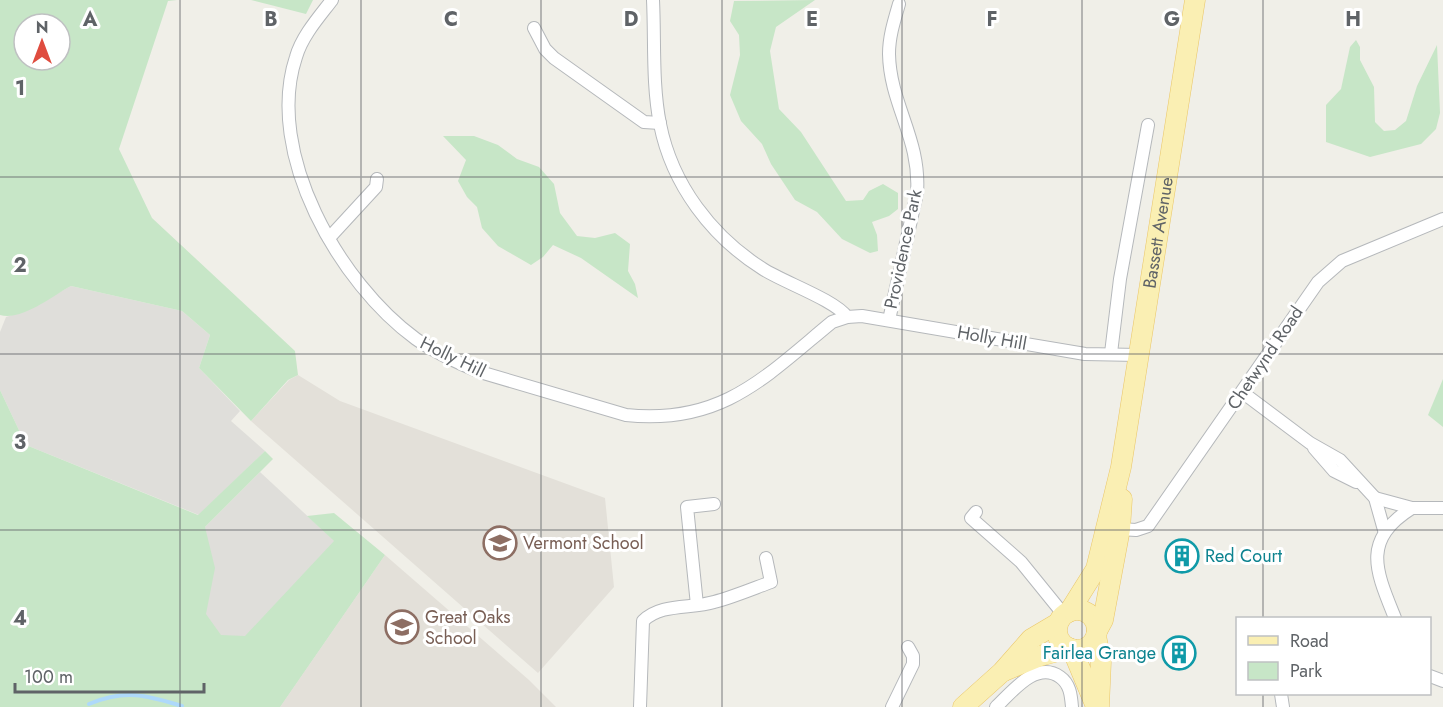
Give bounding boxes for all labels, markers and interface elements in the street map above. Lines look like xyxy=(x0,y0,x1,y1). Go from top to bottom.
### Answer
text: A xyxy=(82,5,98,34)
text: B xyxy=(264,5,278,34)
text: C xyxy=(444,5,458,34)
text: D xyxy=(624,5,638,34)
text: E xyxy=(806,5,818,34)
text: F xyxy=(986,5,998,34)
text: G xyxy=(1164,5,1180,34)
text: H xyxy=(1345,5,1361,34)
north arrow xyxy=(12,12,72,72)
text: N xyxy=(36,16,48,39)
text: 1 xyxy=(15,74,25,103)
street label: Bassett Avenue xyxy=(1136,175,1180,290)
street label: Providence Park xyxy=(878,187,928,311)
text: 2 xyxy=(13,251,27,280)
street label: Chetwynd Road xyxy=(1221,301,1309,415)
street label: Holly Hill xyxy=(955,319,1029,357)
street label: Holly Hill xyxy=(416,330,490,384)
text: 3 xyxy=(14,428,26,457)
school or university icon: Vermont School xyxy=(482,525,518,561)
place label: Vermont School xyxy=(523,530,644,556)
building icon: Red Court xyxy=(1164,538,1200,574)
place label: Red Court xyxy=(1205,543,1283,569)
text: 4 xyxy=(13,604,27,633)
place label: Great Oaks School xyxy=(425,604,511,651)
school or university icon: Great Oaks School xyxy=(384,609,420,645)
legend xyxy=(1236,617,1431,695)
text: Road xyxy=(1290,628,1329,654)
building icon: Fairlea Grange xyxy=(1161,635,1197,671)
place label: Fairlea Grange xyxy=(1043,640,1156,666)
scale bar xyxy=(15,656,204,694)
text: Park xyxy=(1290,658,1322,684)
text: 100 m xyxy=(24,664,73,690)

